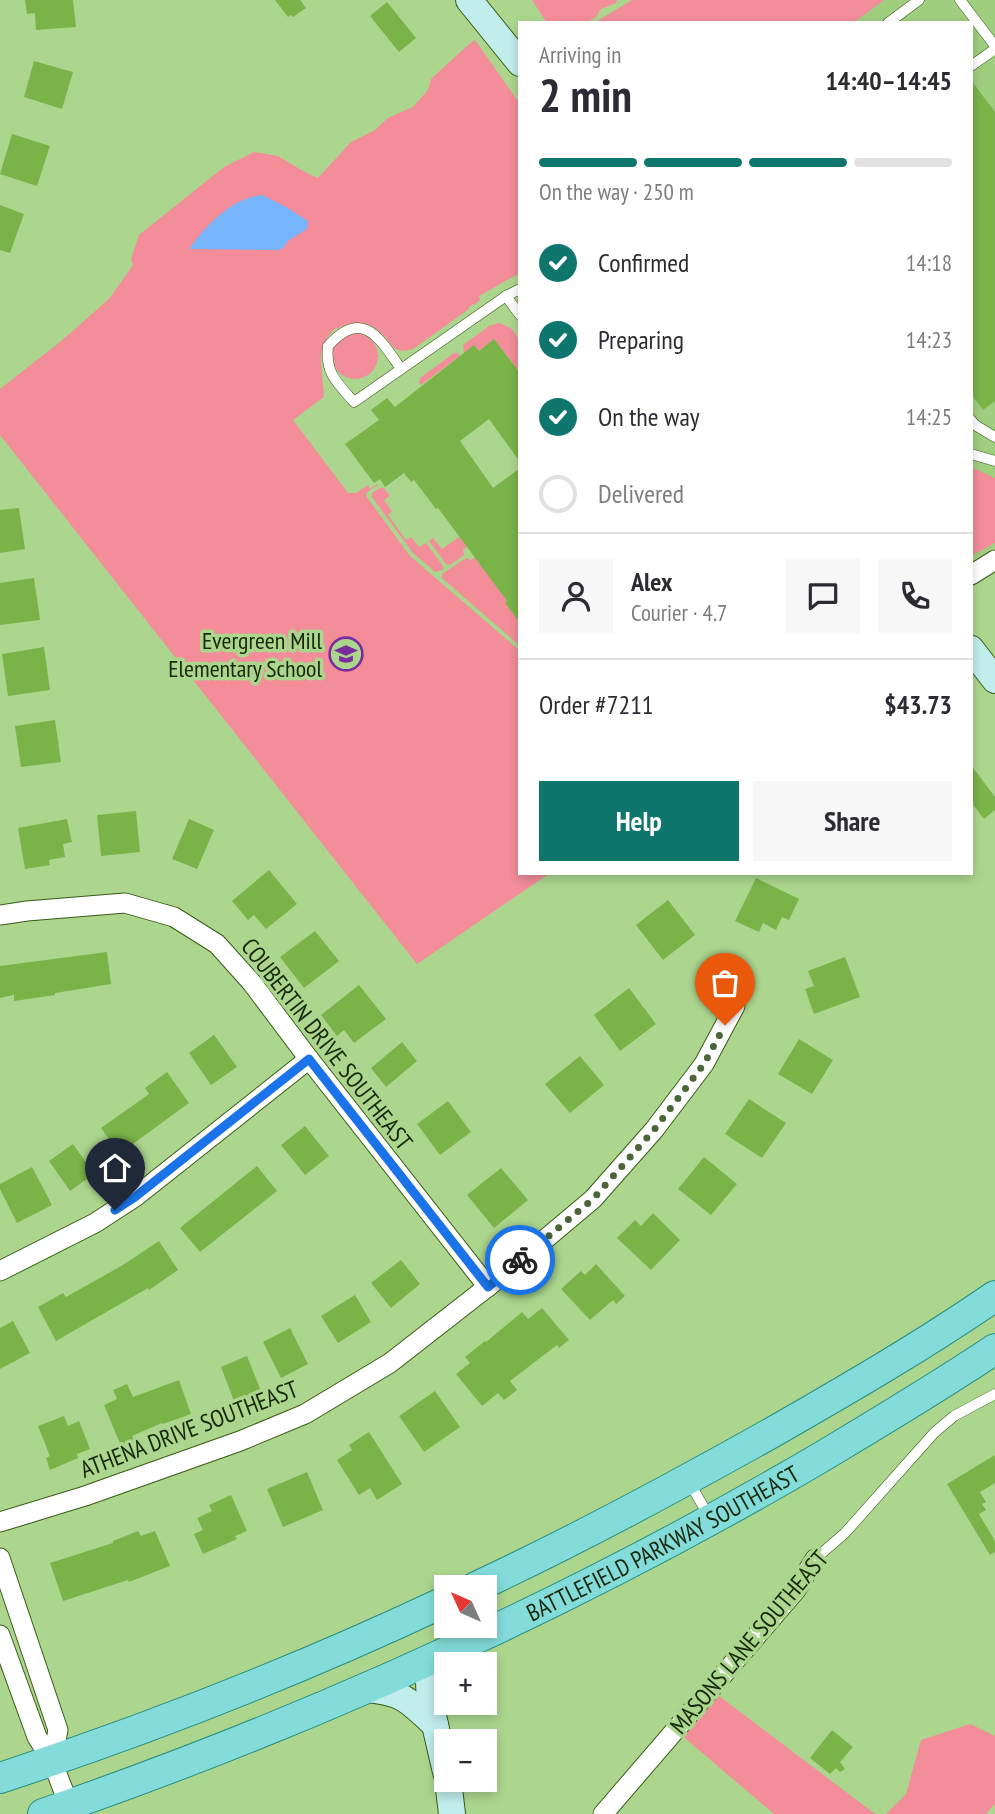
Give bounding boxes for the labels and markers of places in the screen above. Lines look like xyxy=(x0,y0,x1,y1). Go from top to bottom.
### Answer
place label: Evergreen Mill Elementary School xyxy=(168,625,322,684)
school or university icon: Evergreen Mill Elementary School xyxy=(327,635,365,673)
pin xyxy=(695,953,755,1025)
pin xyxy=(85,1138,145,1210)

